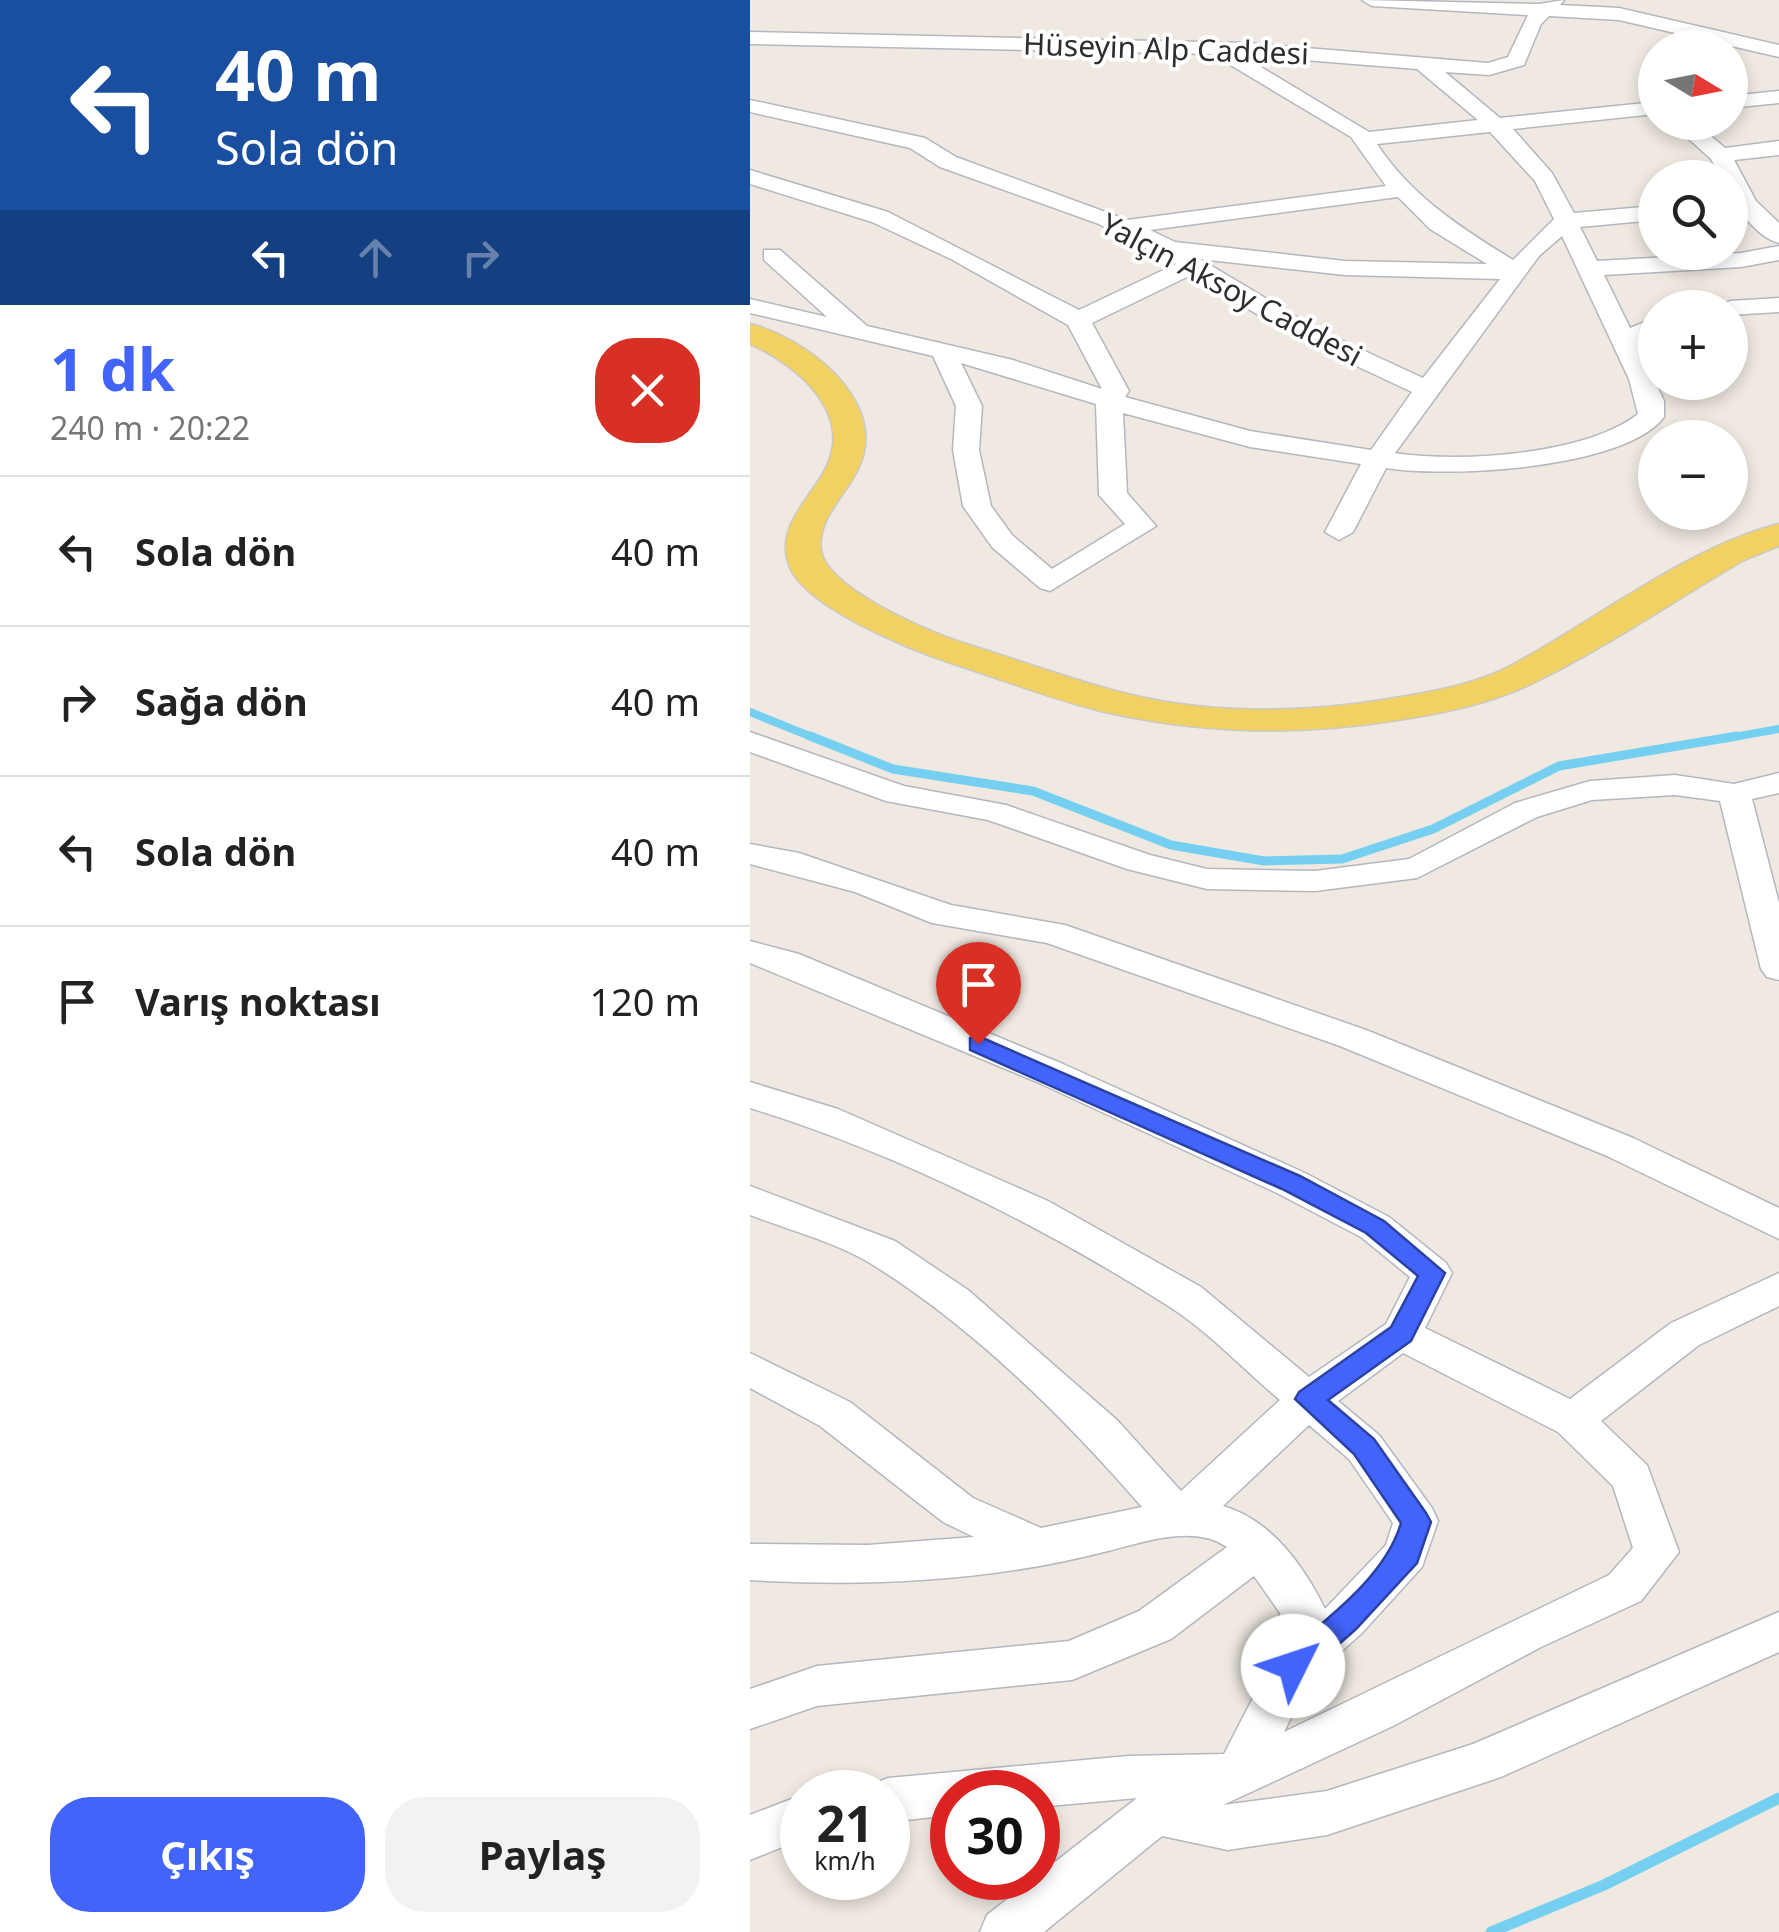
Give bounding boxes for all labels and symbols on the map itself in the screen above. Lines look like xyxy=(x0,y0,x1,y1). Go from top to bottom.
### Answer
street label: Hüseyin Alp Caddesi xyxy=(1023,23,1309,73)
north arrow xyxy=(1638,30,1748,140)
street label: Yalçın Aksoy Caddesi xyxy=(1094,203,1370,375)
pin xyxy=(936,942,1021,1045)
position arrow xyxy=(1241,1614,1345,1718)
speed limit sign: 30 xyxy=(930,1770,1060,1900)

